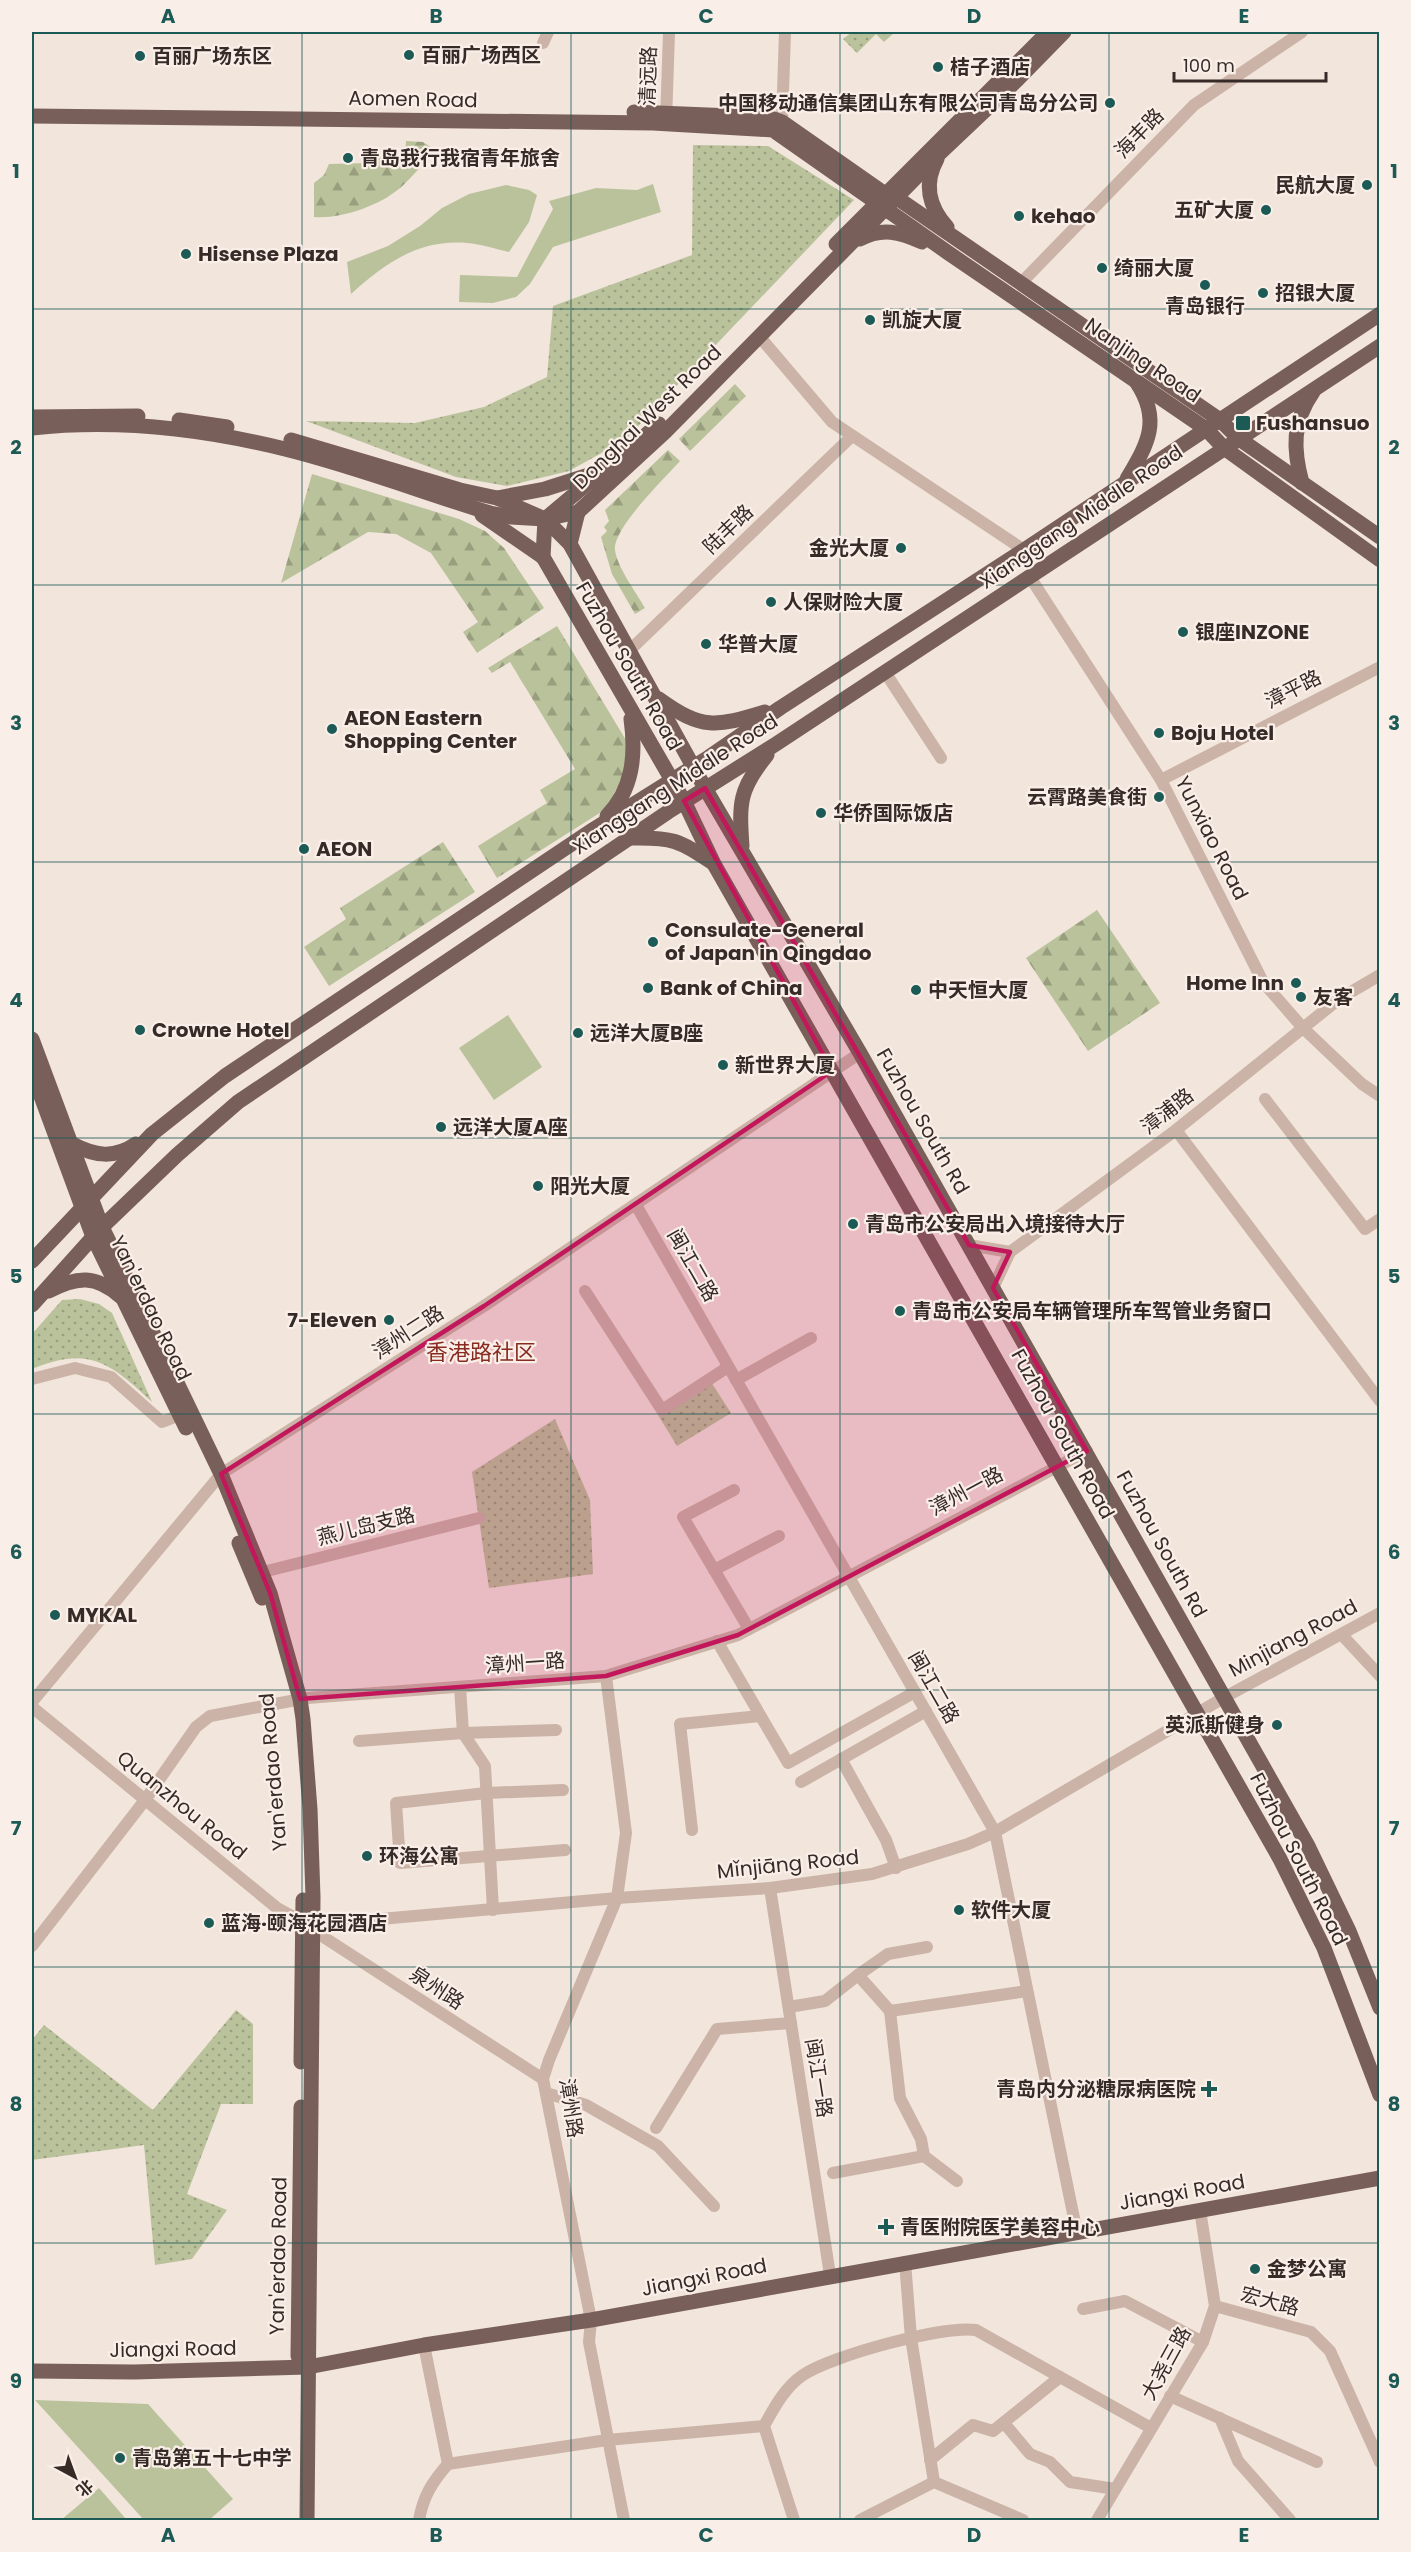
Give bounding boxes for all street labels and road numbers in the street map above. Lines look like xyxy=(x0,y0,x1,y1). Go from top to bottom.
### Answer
street label: 清远路 xyxy=(633,46,663,106)
street label: Aomen Road xyxy=(348,84,478,114)
street label: 海丰路 xyxy=(1108,102,1170,164)
street label: Nanjing Road xyxy=(1080,311,1206,409)
street label: Donghai West Road xyxy=(566,339,728,495)
street label: Xianggang Middle Road xyxy=(974,438,1188,596)
street label: 陆丰路 xyxy=(697,498,759,560)
street label: Fuzhou South Road xyxy=(569,577,689,755)
street label: 漳平路 xyxy=(1260,663,1326,715)
street label: Xianggang Middle Road xyxy=(567,707,783,861)
street label: Yunxiao Road xyxy=(1169,771,1255,905)
street label: Fuzhou South Rd xyxy=(870,1043,976,1199)
street label: 漳浦路 xyxy=(1135,1081,1199,1141)
street label: 闽江二路 xyxy=(661,1223,725,1307)
street label: Yan'erdao Road xyxy=(104,1231,198,1385)
street label: 漳州二路 xyxy=(367,1298,449,1366)
street label: Fuzhou South Road xyxy=(1005,1344,1121,1524)
street label: 漳州一路 xyxy=(924,1460,1008,1522)
street label: Fuzhou South Rd xyxy=(1110,1465,1214,1623)
street label: 燕儿岛支路 xyxy=(314,1500,418,1552)
street label: Minjiang Road xyxy=(1224,1592,1362,1684)
street label: 闽江二路 xyxy=(902,1645,966,1729)
street label: 漳州一路 xyxy=(484,1646,566,1680)
street label: Yan'erdao Road xyxy=(252,1692,294,1852)
street label: Quanzhou Road xyxy=(111,1744,253,1866)
street label: Fuzhou South Road xyxy=(1243,1768,1355,1950)
street label: Mǐnjiāng Road xyxy=(716,1843,860,1885)
street label: 泉州路 xyxy=(404,1960,470,2016)
street label: 闽江一路 xyxy=(799,2036,839,2120)
street label: 漳州路 xyxy=(552,2076,590,2140)
street label: Jiangxi Road xyxy=(1117,2167,1247,2217)
street label: Yan'erdao Road xyxy=(263,2177,293,2335)
street label: Jiangxi Road xyxy=(639,2251,769,2303)
street label: 宏大路 xyxy=(1237,2280,1303,2322)
street label: 大尧三路 xyxy=(1134,2321,1198,2405)
street label: Jiangxi Road xyxy=(109,2334,237,2364)

